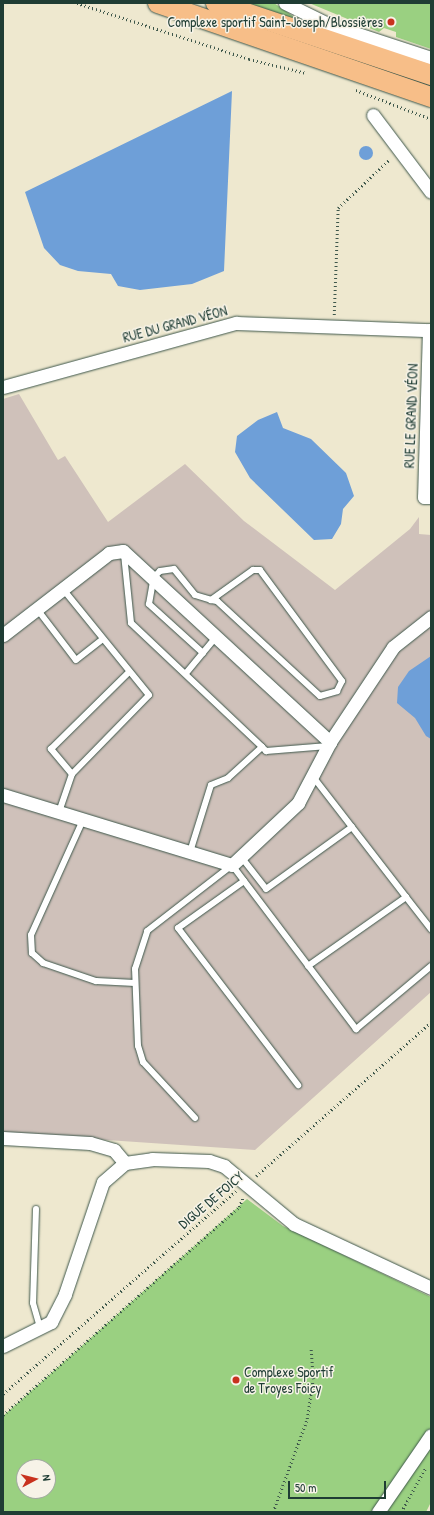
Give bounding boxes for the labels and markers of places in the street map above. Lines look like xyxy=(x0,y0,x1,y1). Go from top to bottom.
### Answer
place label: Complexe sportif Saint-Joseph/Blossières xyxy=(167,14,383,30)
marker: Complexe sportif Saint-Joseph/Blossières xyxy=(386,17,396,27)
place label: Complexe Sportif de Troyes Foicy xyxy=(244,1364,334,1396)
marker: Complexe Sportif de Troyes Foicy xyxy=(231,1375,241,1385)

